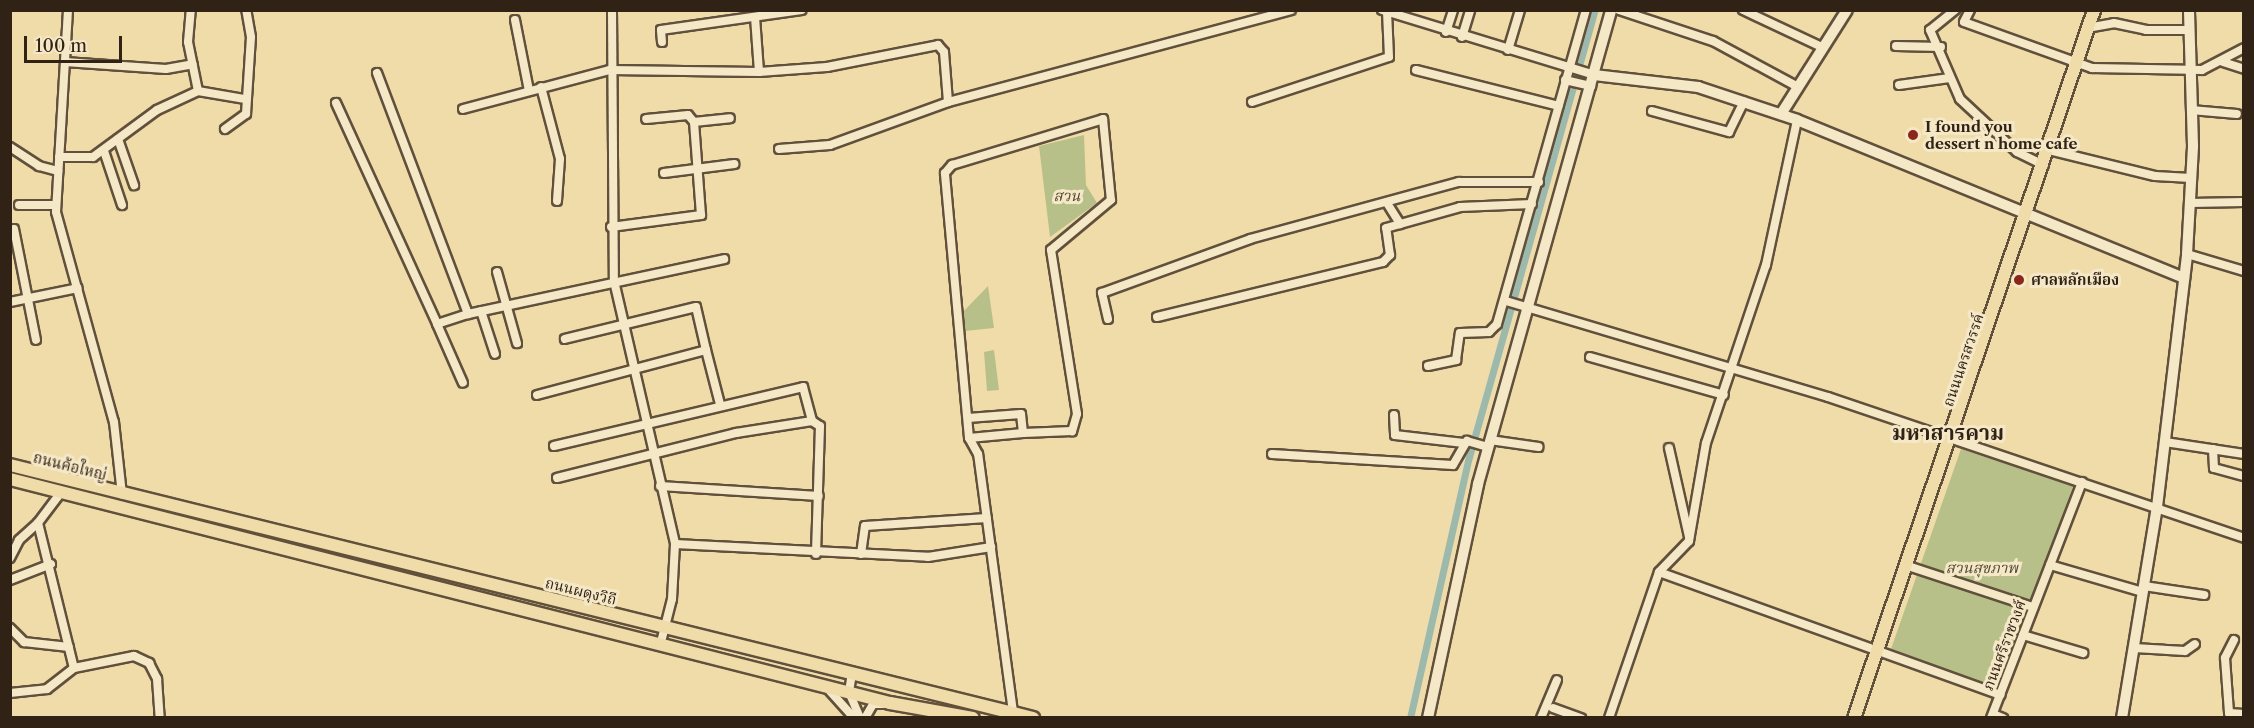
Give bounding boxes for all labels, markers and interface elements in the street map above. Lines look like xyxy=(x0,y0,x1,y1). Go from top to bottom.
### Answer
scale bar xyxy=(27,24,124,62)
text: 100 m xyxy=(35,35,87,57)
place label: I found you dessert n home cafe xyxy=(1925,117,2077,152)
marker: I found you dessert n home cafe xyxy=(1906,128,1920,142)
park label: สวน xyxy=(1054,187,1080,205)
place label: ศาลหลักเมือง xyxy=(2031,271,2119,289)
marker: ศาลหลักเมือง xyxy=(2012,273,2026,287)
street label: ถนนนครสวรรค์ xyxy=(1939,311,1987,409)
district label: มหาสารคาม xyxy=(1892,420,2004,446)
street label: ถนนค้อใหญ่ xyxy=(31,448,109,484)
park label: สวนสุขภาพ xyxy=(1946,559,2018,577)
street label: ถนนผดุงวิถี xyxy=(543,573,619,609)
street label: ภนนศรีราชวงศ์ xyxy=(1979,597,2029,693)

